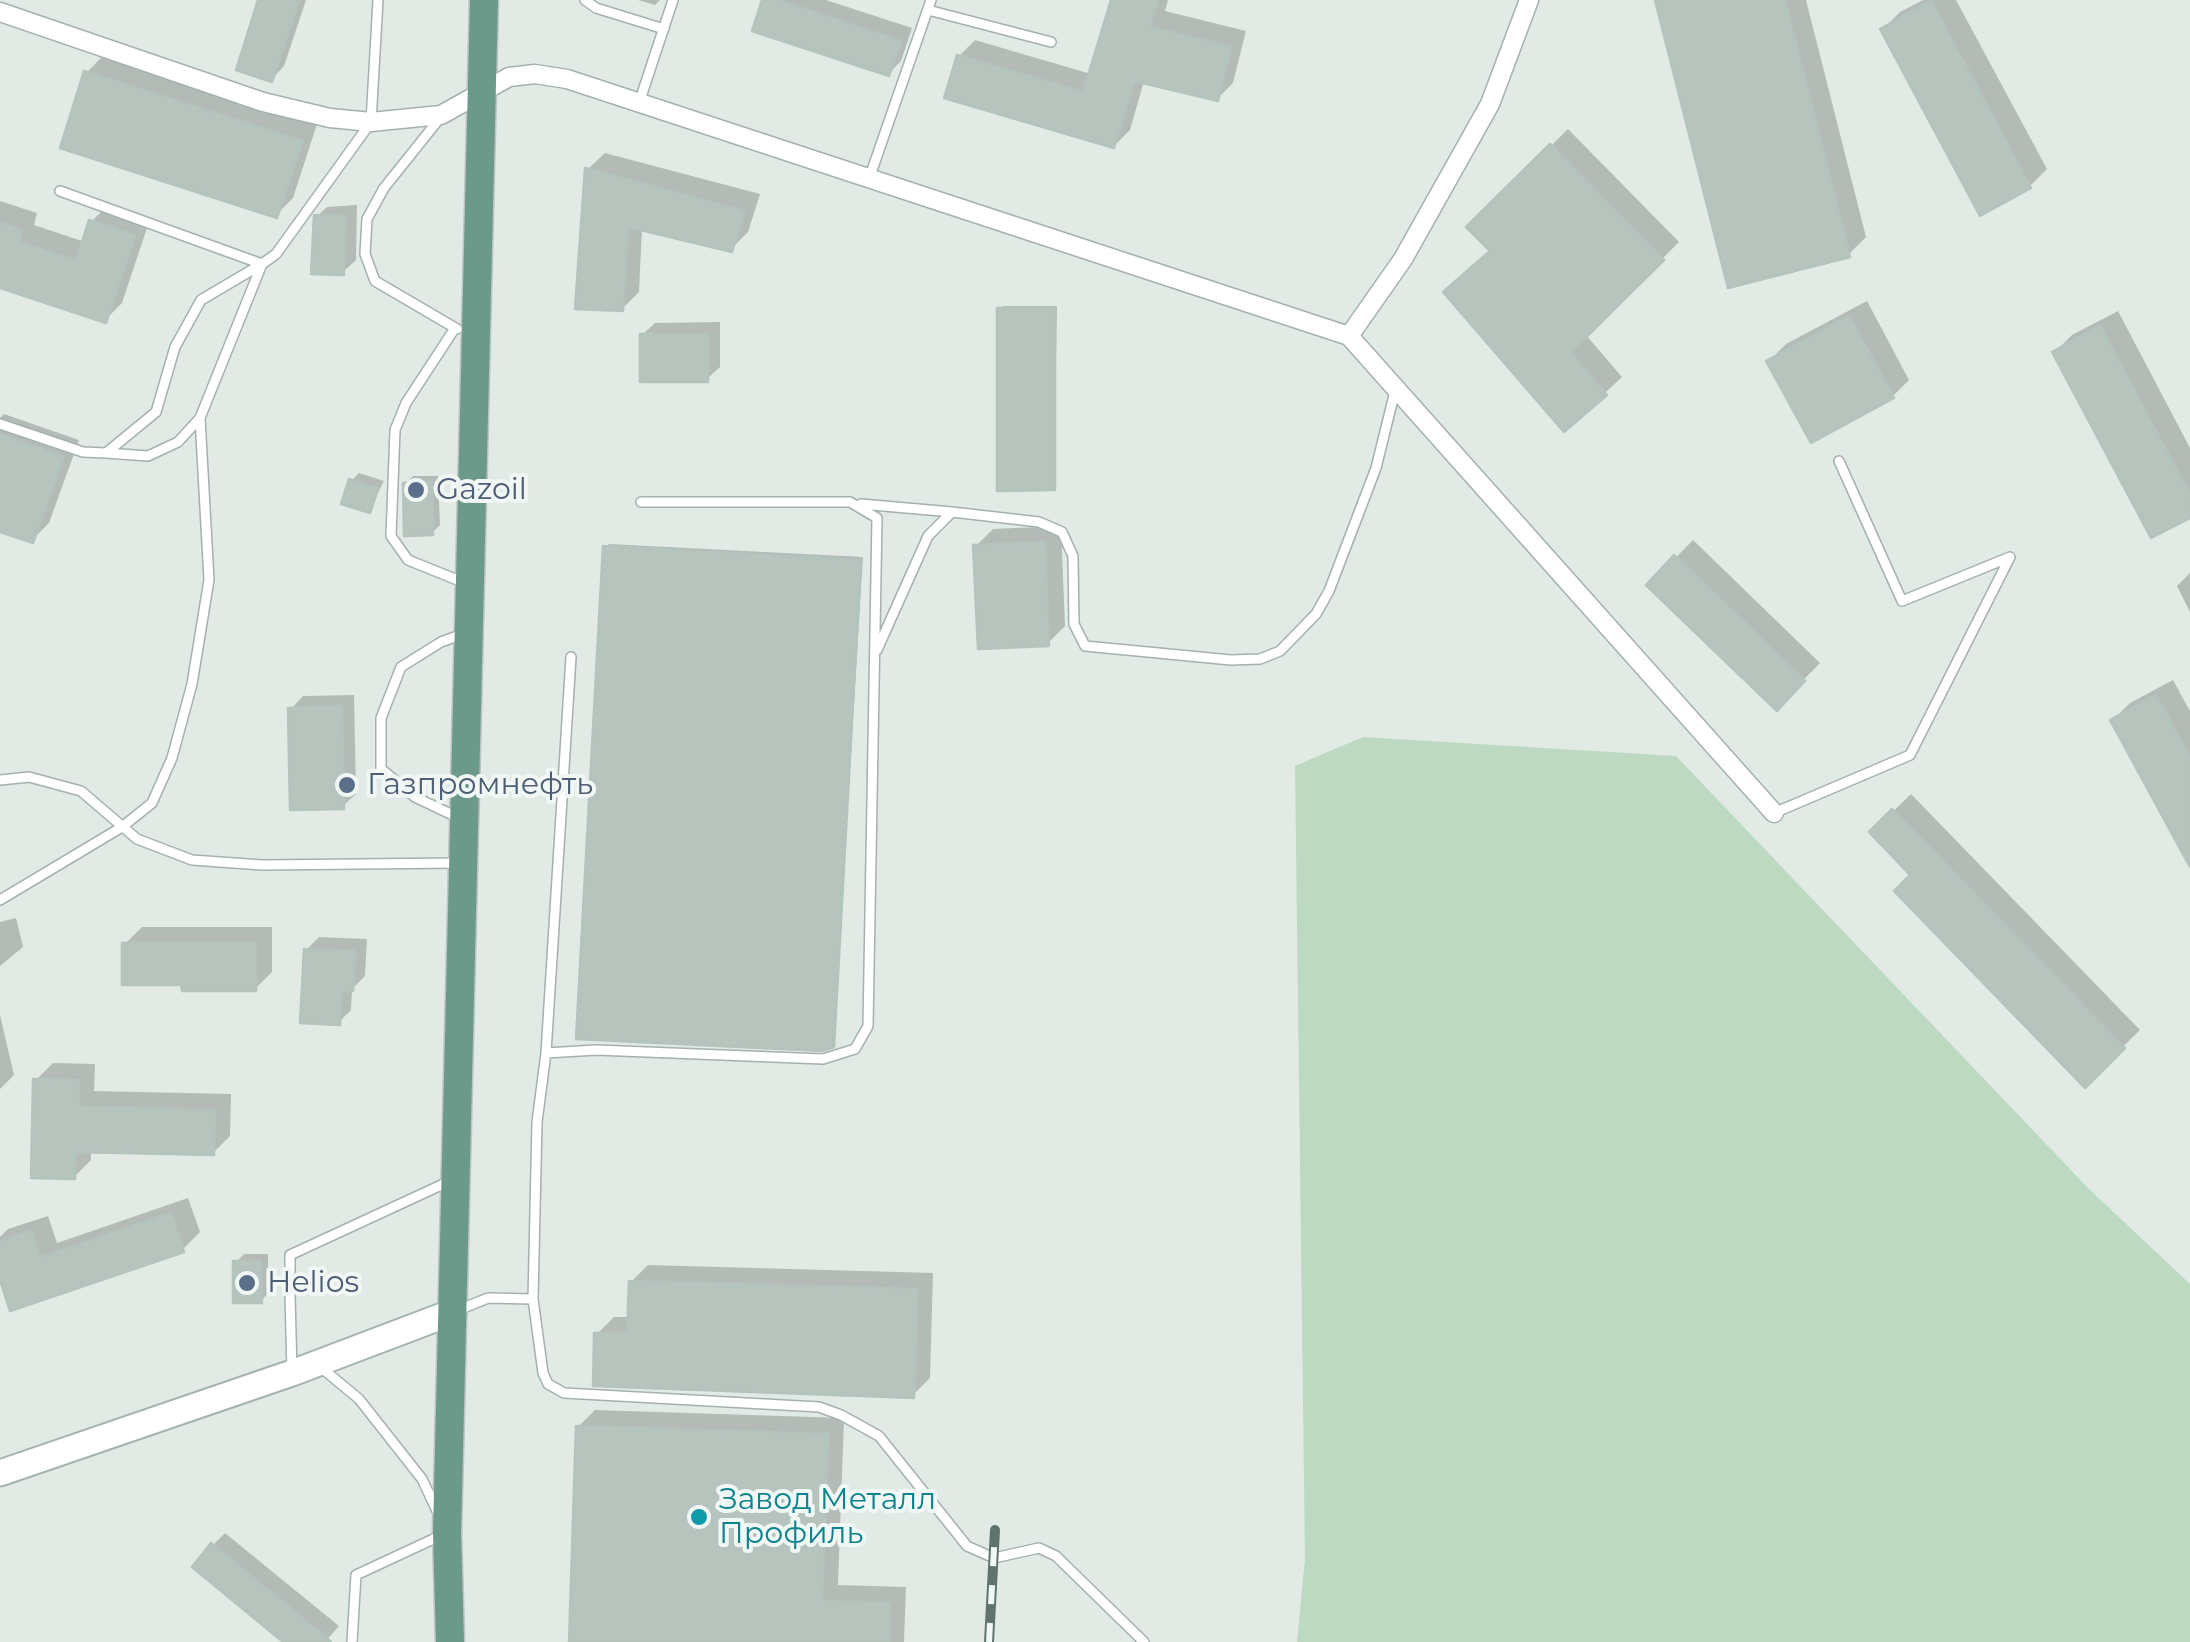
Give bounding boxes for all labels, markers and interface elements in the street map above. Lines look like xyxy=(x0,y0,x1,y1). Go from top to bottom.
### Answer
place label: Gazoil xyxy=(436,472,527,508)
marker: Gazoil xyxy=(405,479,427,501)
place label: Газпромнефть xyxy=(367,767,593,803)
marker: Газпромнефть xyxy=(336,774,358,796)
place label: Helios xyxy=(267,1265,359,1301)
marker: Helios xyxy=(236,1272,258,1294)
place label: Завод Металл Профиль xyxy=(719,1482,936,1552)
marker: Завод Металл Профиль xyxy=(688,1506,710,1528)

